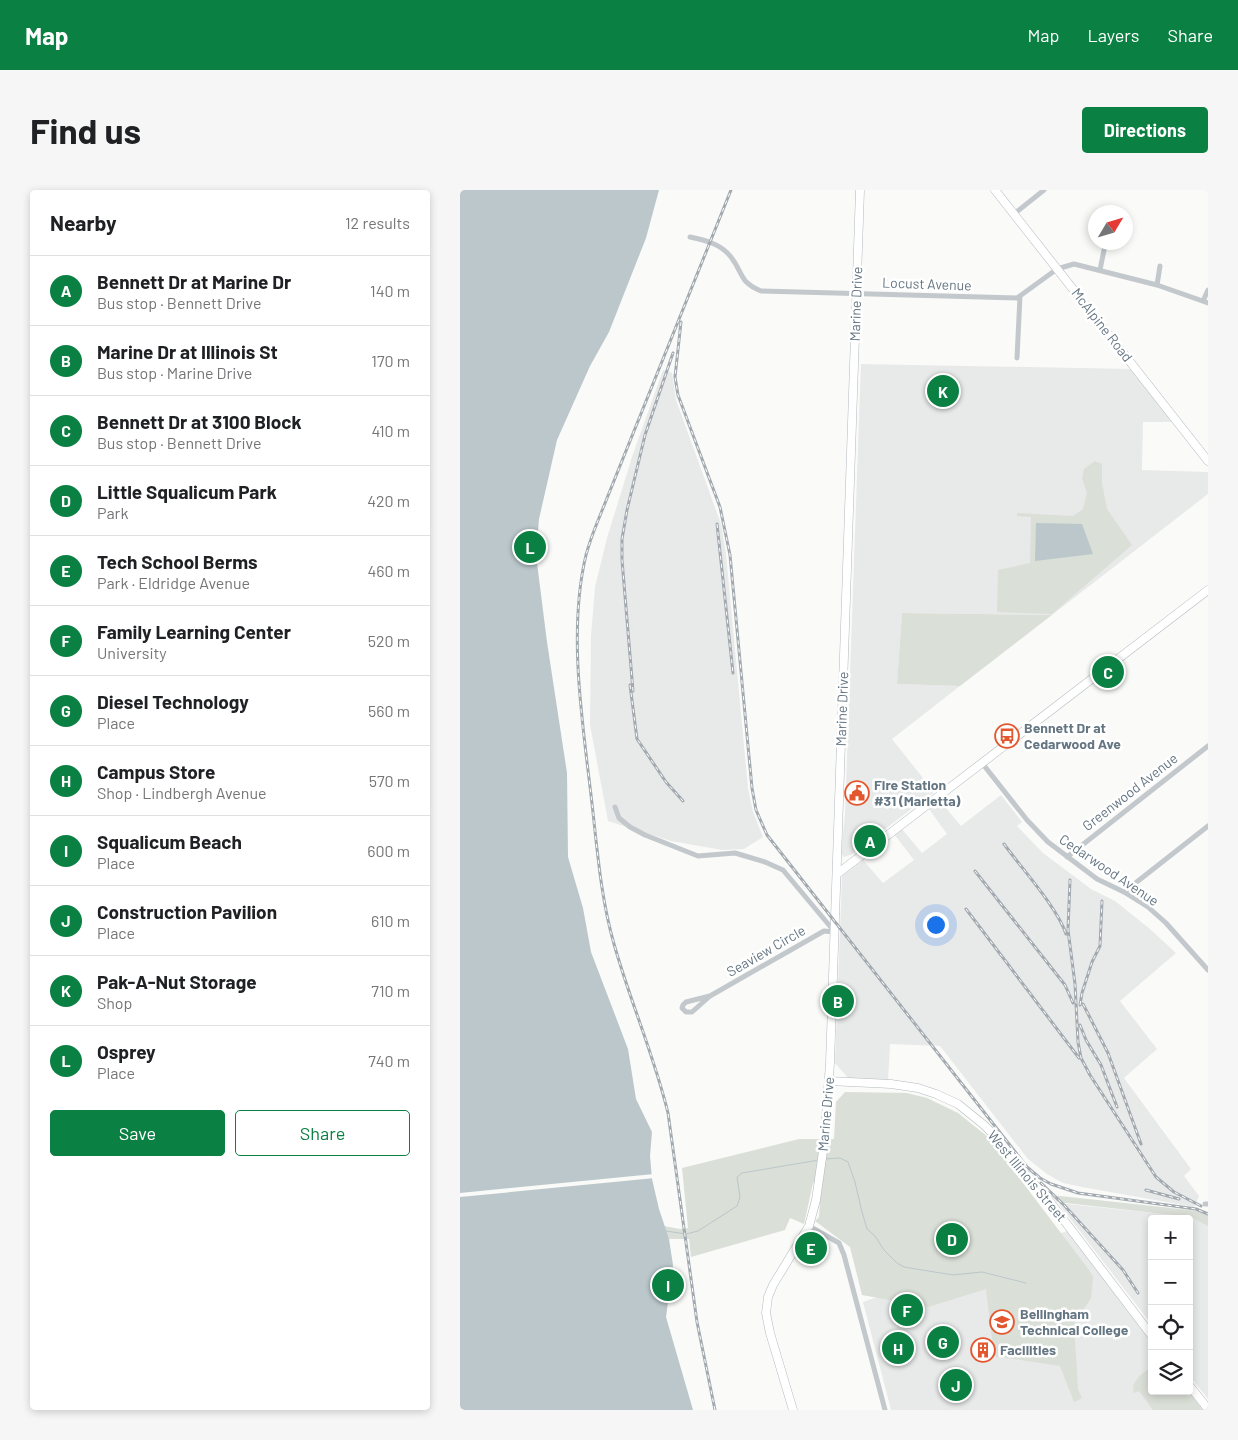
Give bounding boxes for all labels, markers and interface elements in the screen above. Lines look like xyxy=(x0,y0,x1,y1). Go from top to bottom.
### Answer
text: Map xyxy=(25,21,68,50)
text: Map xyxy=(1027,24,1059,46)
text: Layers xyxy=(1087,24,1140,46)
text: Share xyxy=(1168,24,1213,46)
button: Directions xyxy=(1082,107,1208,153)
text: Find us xyxy=(30,109,141,151)
north arrow xyxy=(1088,205,1133,250)
text: Nearby xyxy=(50,210,116,235)
text: 12 results xyxy=(345,213,410,232)
street label: Marine Drive xyxy=(846,266,865,342)
text: Bennett Dr at Marine Dr xyxy=(97,270,291,293)
street label: Locust Avenue xyxy=(882,273,972,294)
text: A xyxy=(61,281,71,300)
text: 140 m xyxy=(370,281,410,300)
street label: McAlpine Road xyxy=(1068,284,1136,365)
text: Bus stop · Bennett Drive xyxy=(97,293,261,312)
text: Marine Dr at Illinois St xyxy=(97,340,278,363)
text: B xyxy=(61,351,71,370)
text: 170 m xyxy=(371,351,410,370)
text: Bus stop · Marine Drive xyxy=(97,363,252,382)
pin: K xyxy=(927,372,959,410)
text: Bennett Dr at 3100 Block xyxy=(97,410,302,433)
text: C xyxy=(61,421,71,440)
text: 410 m xyxy=(372,421,410,440)
text: Bus stop · Bennett Drive xyxy=(97,433,261,452)
text: Little Squalicum Park xyxy=(97,480,277,503)
text: D xyxy=(61,491,71,510)
text: 420 m xyxy=(367,491,410,510)
text: Park xyxy=(97,503,128,522)
pin: L xyxy=(514,528,546,566)
text: Tech School Berms xyxy=(97,550,258,573)
text: E xyxy=(61,561,71,580)
text: 460 m xyxy=(367,561,410,580)
text: Park · Eldridge Avenue xyxy=(97,573,250,592)
text: Family Learning Center xyxy=(97,620,291,643)
text: F xyxy=(62,631,70,650)
text: 520 m xyxy=(368,631,410,650)
text: University xyxy=(97,643,167,662)
pin: C xyxy=(1092,653,1124,691)
street label: Marine Drive xyxy=(832,671,851,747)
text: Diesel Technology xyxy=(97,690,249,713)
text: G xyxy=(61,701,71,720)
text: 560 m xyxy=(368,701,410,720)
text: Place xyxy=(97,713,135,732)
place label: Bennett Dr at Cedarwood Ave xyxy=(1024,719,1121,752)
bus stop icon: Bennett Dr at Cedarwood Ave xyxy=(994,723,1020,749)
street label: Greenwood Avenue xyxy=(1079,749,1181,834)
text: Campus Store xyxy=(97,760,215,783)
text: H xyxy=(61,771,71,790)
text: 570 m xyxy=(369,771,410,790)
place label: Fire Station #31 (Marietta) xyxy=(874,776,961,809)
public building icon: Fire Station #31 (Marietta) xyxy=(844,780,870,806)
text: Shop · Lindbergh Avenue xyxy=(97,783,267,802)
pin: A xyxy=(854,822,886,860)
text: Squalicum Beach xyxy=(97,830,242,853)
street label: Cedarwood Avenue xyxy=(1056,830,1162,909)
text: I xyxy=(64,841,68,860)
text: 600 m xyxy=(367,841,410,860)
text: Place xyxy=(97,853,135,872)
text: Construction Pavilion xyxy=(97,900,277,923)
text: J xyxy=(61,911,71,930)
text: 610 m xyxy=(371,911,410,930)
your location xyxy=(923,912,949,938)
street label: Seaview Circle xyxy=(723,921,808,980)
text: Place xyxy=(97,923,135,942)
text: Pak-A-Nut Storage xyxy=(97,970,257,993)
text: K xyxy=(61,981,71,1000)
text: 710 m xyxy=(371,981,410,1000)
pin: B xyxy=(822,982,854,1020)
text: Shop xyxy=(97,993,132,1012)
text: Osprey xyxy=(97,1040,156,1063)
text: L xyxy=(61,1051,71,1070)
text: 740 m xyxy=(368,1051,410,1070)
text: Place xyxy=(97,1063,135,1082)
street label: Marine Drive xyxy=(814,1076,837,1152)
button: Save xyxy=(50,1110,225,1156)
button: Share xyxy=(235,1110,410,1156)
street label: West Illinois Street xyxy=(984,1127,1070,1225)
map controls xyxy=(1148,1215,1193,1395)
button: + xyxy=(1148,1215,1193,1260)
pin: D xyxy=(936,1220,968,1258)
pin: E xyxy=(795,1229,827,1267)
button: − xyxy=(1148,1260,1193,1305)
pin: I xyxy=(652,1266,684,1304)
pin: F xyxy=(891,1291,923,1329)
place label: Bellingham Technical College xyxy=(1020,1305,1129,1338)
button: locate xyxy=(1148,1305,1193,1350)
school or university icon: Bellingham Technical College xyxy=(989,1309,1015,1335)
pin: G xyxy=(927,1323,959,1361)
pin: H xyxy=(882,1329,914,1367)
building icon: Facilities xyxy=(970,1337,996,1363)
place label: Facilities xyxy=(1000,1341,1056,1358)
button: layers xyxy=(1148,1350,1193,1395)
pin: J xyxy=(940,1366,972,1404)

